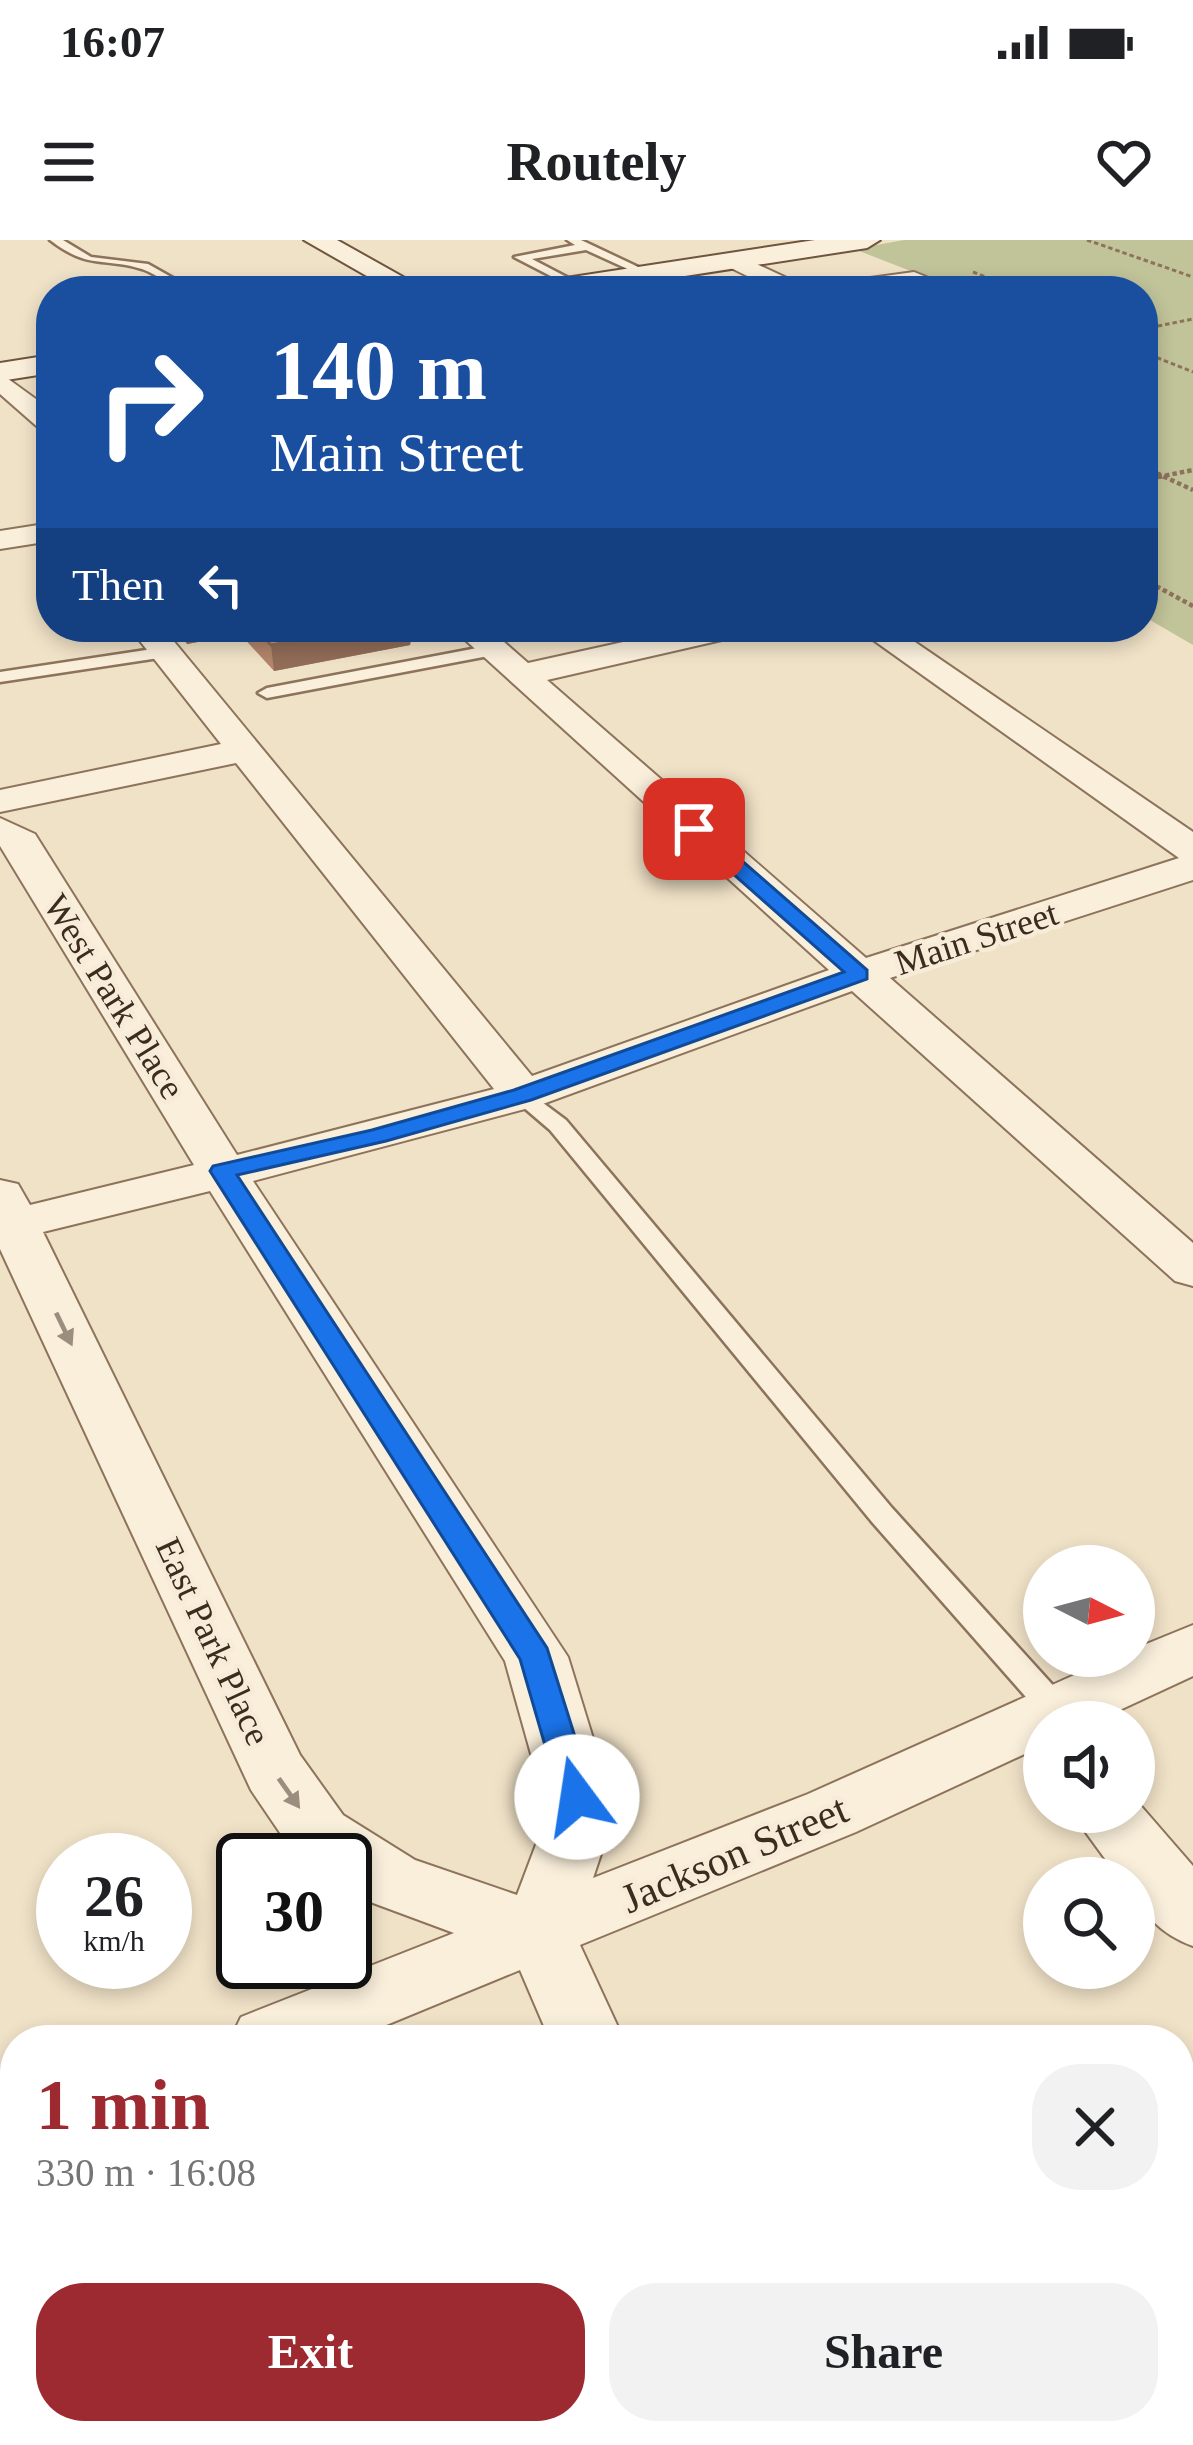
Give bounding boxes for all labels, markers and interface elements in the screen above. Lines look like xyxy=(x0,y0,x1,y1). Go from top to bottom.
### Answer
text: 16:07 xyxy=(60,17,165,67)
icon: menu xyxy=(36,129,102,195)
icon: heart xyxy=(1091,129,1157,195)
text: Routely xyxy=(507,132,686,192)
icon: right xyxy=(72,324,228,480)
text: 140 m xyxy=(270,324,487,417)
text: Main Street xyxy=(270,423,523,483)
icon: left xyxy=(188,552,254,618)
text: Then xyxy=(72,560,164,610)
pin xyxy=(643,778,745,880)
icon: arrive xyxy=(661,796,727,862)
street label: West Park Place xyxy=(35,887,193,1106)
street label: Main Street xyxy=(890,893,1063,983)
one-way arrow xyxy=(54,1312,74,1347)
street label: East Park Place xyxy=(148,1531,279,1751)
north arrow xyxy=(1023,1545,1155,1677)
map controls xyxy=(1023,1545,1155,1989)
button: sound xyxy=(1023,1701,1155,1833)
position arrow xyxy=(514,1734,640,1860)
one-way arrow xyxy=(277,1776,300,1809)
street label: Jackson Street xyxy=(614,1785,855,1922)
speed limit sign: 30 xyxy=(216,1833,372,1989)
button: search xyxy=(1023,1857,1155,1989)
text: 26 xyxy=(84,1863,144,1929)
text: km/h xyxy=(83,1924,145,1957)
button: close xyxy=(1032,2064,1158,2190)
text: 1 min xyxy=(36,2065,210,2145)
text: 330 m · 16:08 xyxy=(36,2151,256,2194)
button: Exit xyxy=(36,2283,585,2421)
button: Share xyxy=(609,2283,1158,2421)

